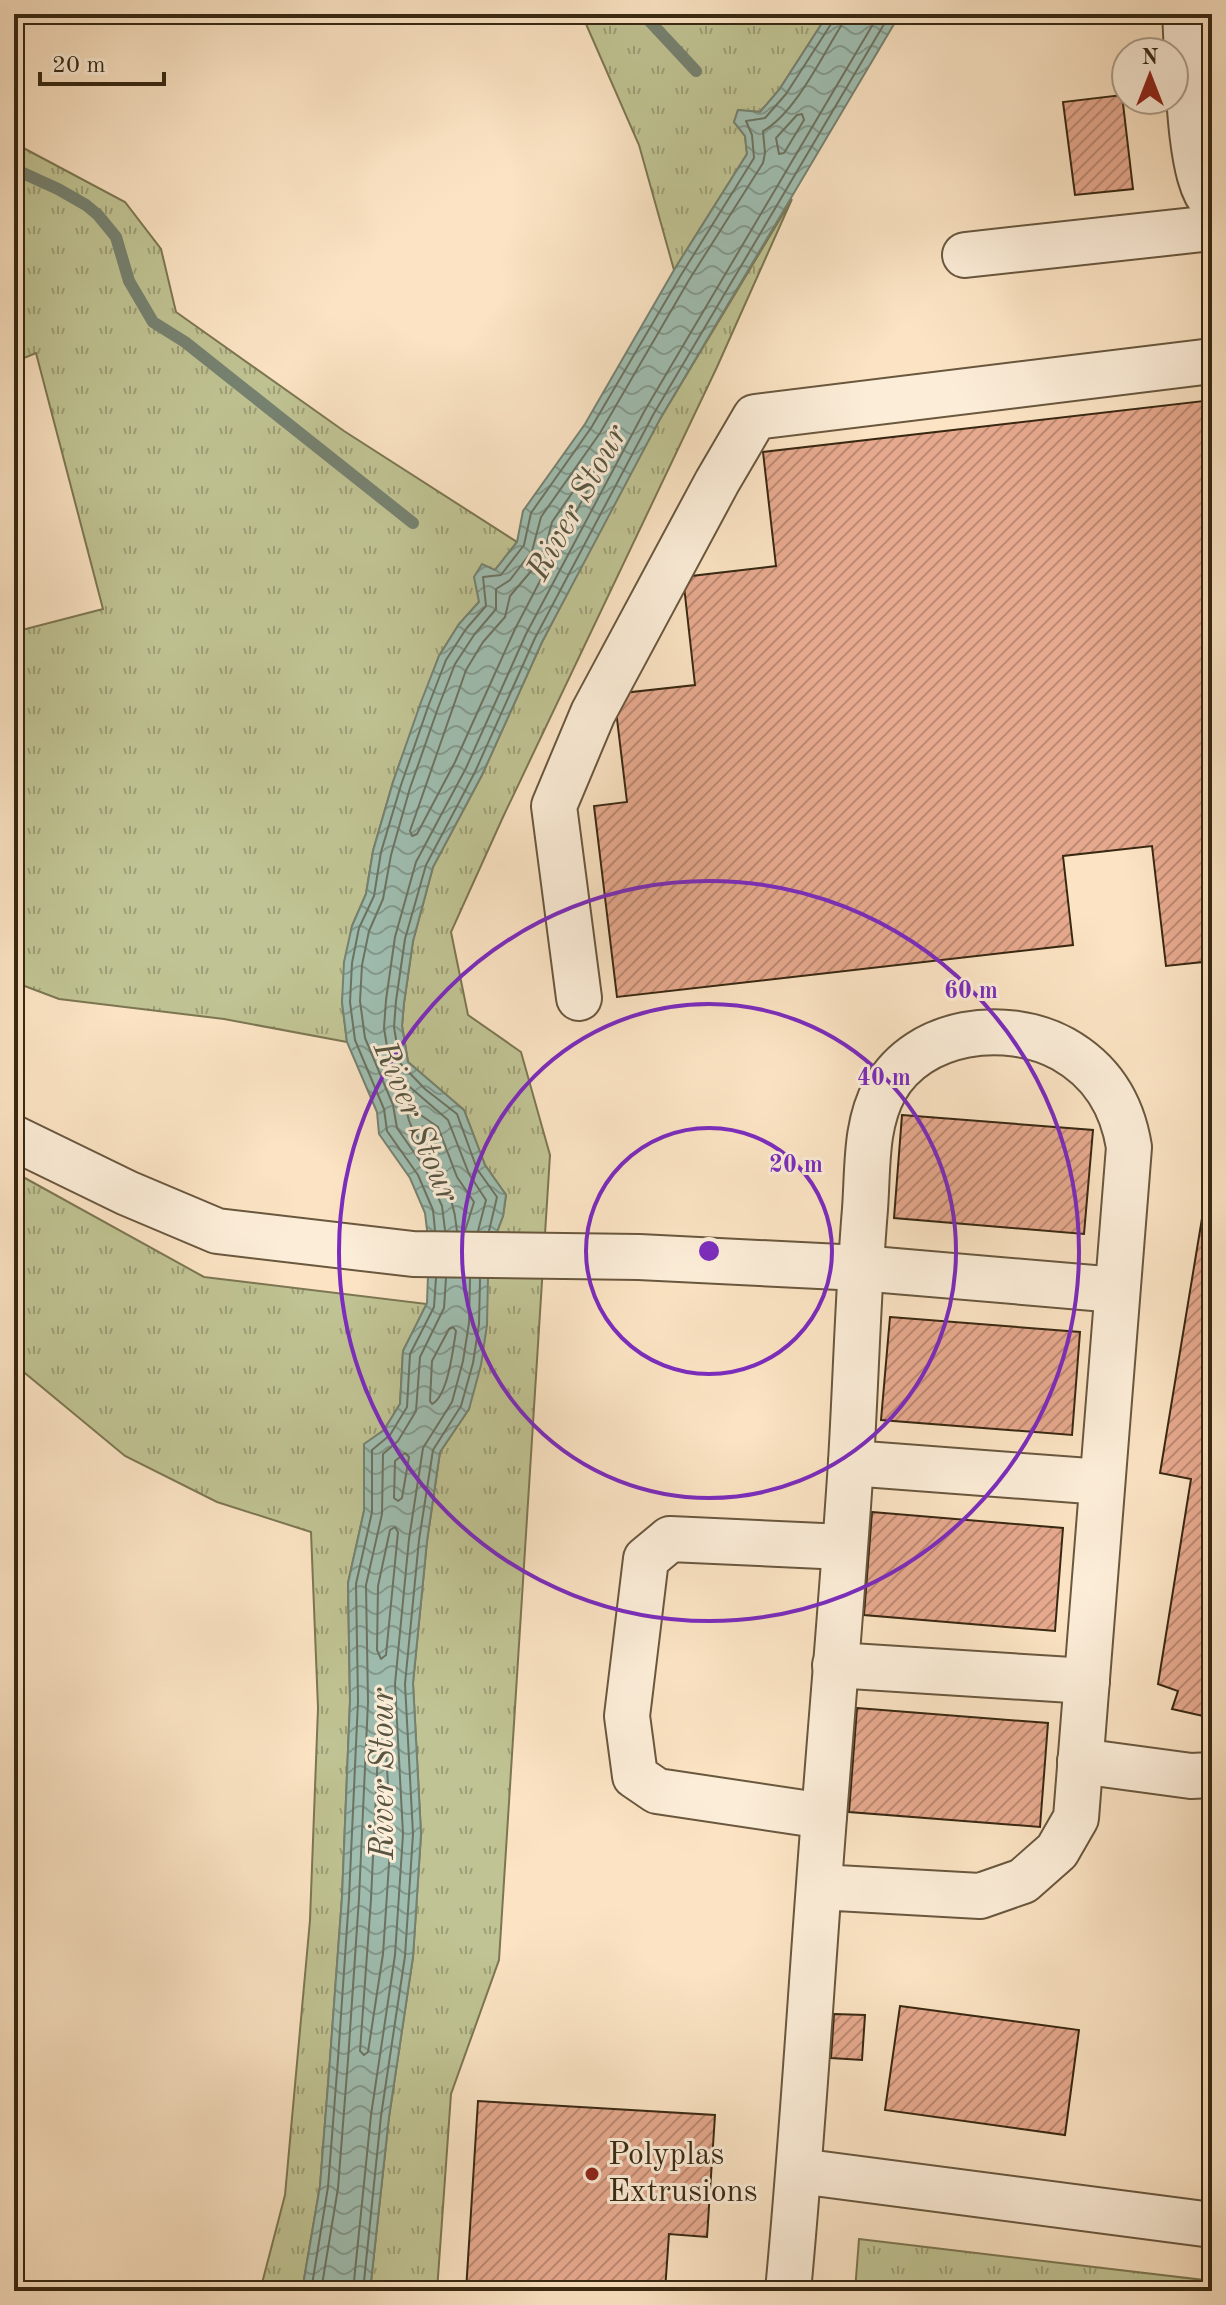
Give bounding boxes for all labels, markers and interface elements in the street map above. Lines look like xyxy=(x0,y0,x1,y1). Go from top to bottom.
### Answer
scale bar xyxy=(40,36,164,86)
north arrow xyxy=(1110,36,1190,116)
text: N xyxy=(1142,47,1159,69)
text: 20 m xyxy=(52,54,106,78)
water label: River Stour xyxy=(521,418,635,587)
text: 60 m xyxy=(944,980,998,1004)
water label: River Stour xyxy=(365,1035,465,1209)
text: 40 m xyxy=(857,1067,911,1091)
text: 20 m xyxy=(769,1154,823,1178)
centre of rings xyxy=(695,1237,723,1265)
water label: River Stour xyxy=(367,1687,401,1861)
place label: Polyplas Extrusions xyxy=(608,2140,758,2209)
marker: Polyplas Extrusions xyxy=(583,2165,601,2183)

